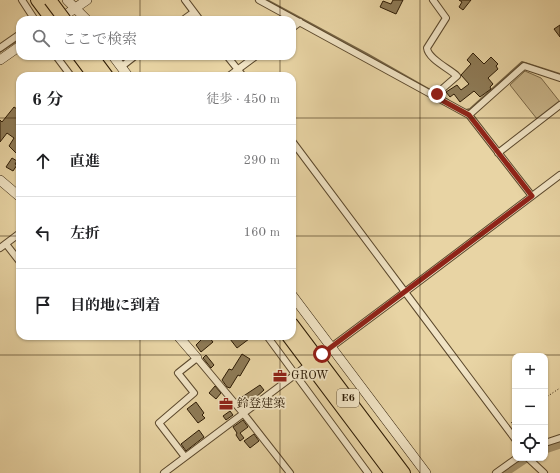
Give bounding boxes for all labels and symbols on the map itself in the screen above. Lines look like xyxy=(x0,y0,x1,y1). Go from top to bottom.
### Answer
route end xyxy=(428,85,446,103)
route start xyxy=(313,345,331,363)
office icon: GROW xyxy=(272,368,288,384)
place label: GROW xyxy=(291,370,329,382)
road number: E6 xyxy=(337,389,359,407)
office icon: 鈴登建築 xyxy=(218,396,234,412)
place label: 鈴登建築 xyxy=(236,396,285,410)

